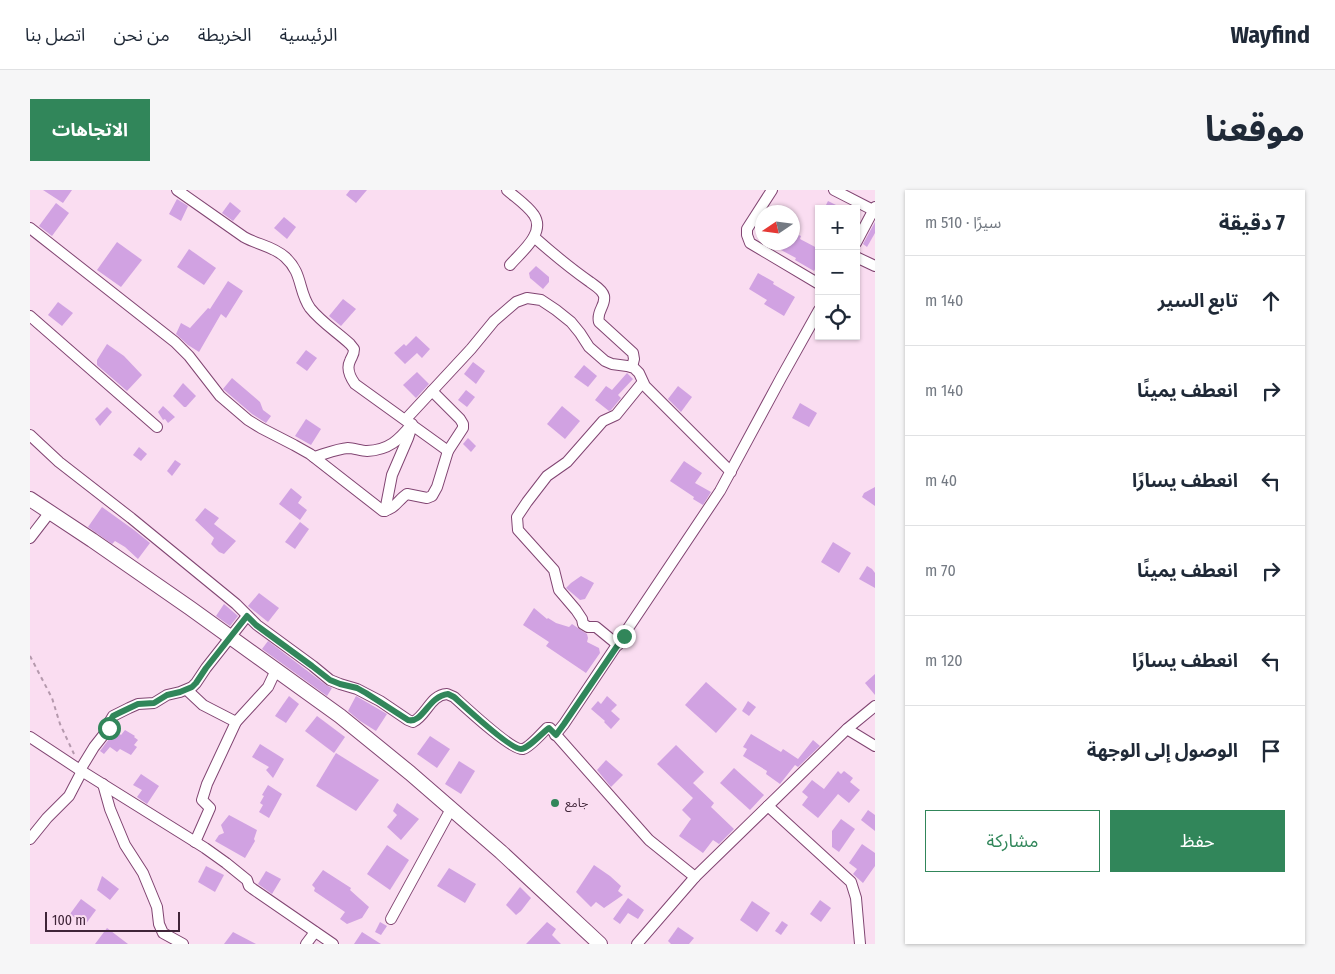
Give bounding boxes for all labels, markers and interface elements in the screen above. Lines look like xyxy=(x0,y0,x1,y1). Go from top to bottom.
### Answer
text: Wayfind xyxy=(1230,21,1310,49)
text: اتصل بنا xyxy=(25,24,85,46)
text: من نحن xyxy=(113,24,170,46)
text: الخريطة xyxy=(198,24,252,46)
text: الرئيسية xyxy=(280,24,337,46)
button: الاتجاهات xyxy=(30,99,150,161)
text: موقعنا xyxy=(1205,108,1305,150)
north arrow xyxy=(755,205,800,250)
map controls xyxy=(815,205,860,340)
button: + xyxy=(815,205,860,250)
text: 7 دقيقة xyxy=(1219,210,1285,236)
text: سيرًا · 510 m xyxy=(925,213,1001,232)
button: − xyxy=(815,250,860,295)
icon: ahead xyxy=(1257,287,1285,315)
text: تابع السير xyxy=(1158,289,1238,312)
text: 140 m xyxy=(925,291,963,310)
button: locate xyxy=(815,295,860,340)
icon: right xyxy=(1257,377,1285,405)
text: انعطف يمينًا xyxy=(1137,379,1238,402)
text: 140 m xyxy=(925,381,963,400)
icon: left xyxy=(1257,467,1285,495)
text: انعطف يسارًا xyxy=(1132,469,1238,492)
text: 40 m xyxy=(925,471,957,490)
icon: right xyxy=(1257,557,1285,585)
text: انعطف يمينًا xyxy=(1137,559,1238,582)
text: 70 m xyxy=(925,561,956,580)
route end xyxy=(613,625,636,648)
icon: left xyxy=(1257,647,1285,675)
text: انعطف يسارًا xyxy=(1132,649,1238,672)
text: 120 m xyxy=(925,651,963,670)
route start xyxy=(98,717,121,740)
icon: arrive xyxy=(1257,737,1285,765)
text: الوصول إلى الوجهة xyxy=(1087,739,1238,762)
place label: جامع xyxy=(565,796,588,812)
marker: جامع xyxy=(549,797,561,809)
button: مشاركة xyxy=(925,810,1100,872)
button: حفظ xyxy=(1110,810,1285,872)
scale bar xyxy=(45,909,180,932)
text: 100 m xyxy=(52,912,86,929)

